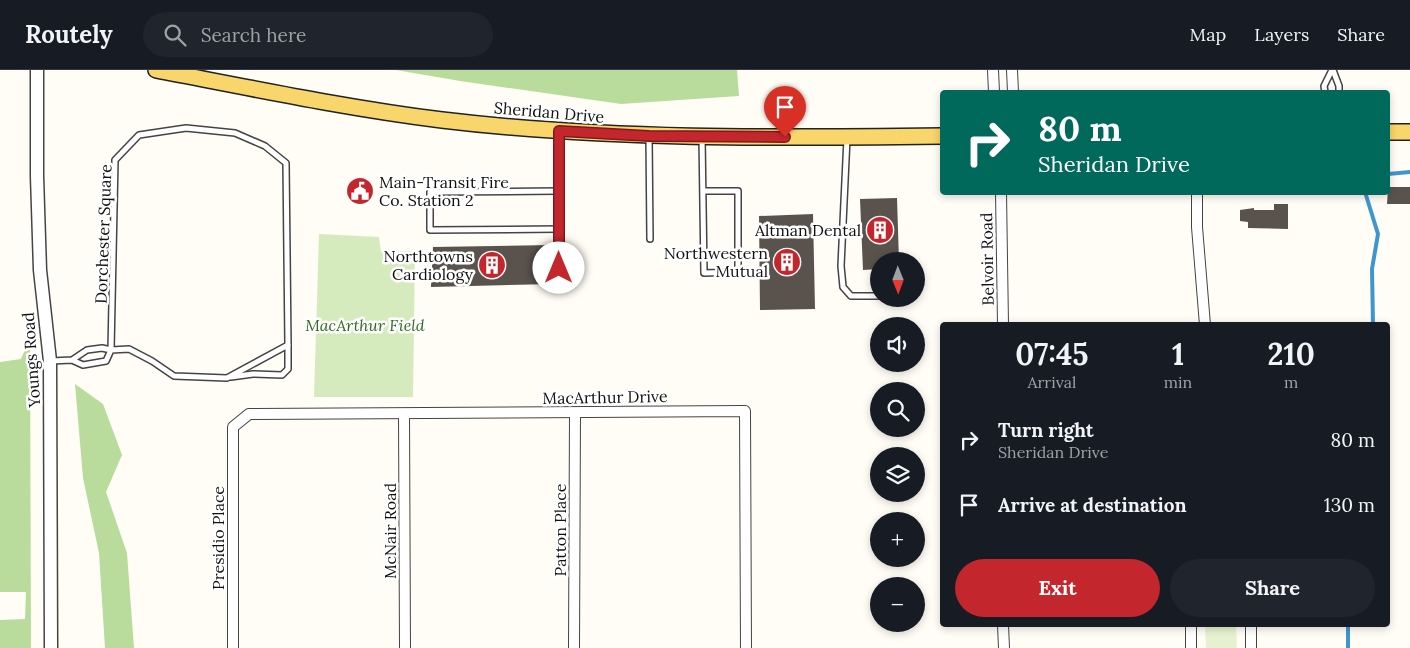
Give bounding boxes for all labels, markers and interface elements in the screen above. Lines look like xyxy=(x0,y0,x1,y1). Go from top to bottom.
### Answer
search box xyxy=(143,12,493,57)
text: Routely xyxy=(25,19,113,50)
icon: search xyxy=(161,21,189,49)
text: Search here xyxy=(201,23,306,47)
text: Map xyxy=(1190,23,1226,46)
text: Layers xyxy=(1254,23,1309,46)
text: Share xyxy=(1337,23,1385,46)
pin xyxy=(764,86,806,137)
icon: arrive xyxy=(771,93,799,121)
street label: Sheridan Drive xyxy=(493,97,605,127)
text: 80 m xyxy=(1038,106,1122,151)
icon: right xyxy=(955,110,1020,175)
text: Sheridan Drive xyxy=(1038,150,1190,178)
street label: Dorchester Square xyxy=(91,163,115,304)
place label: Main-Transit Fire Co. Station 2 xyxy=(379,172,509,210)
public building icon: Main-Transit Fire Co. Station 2 xyxy=(345,176,375,206)
street label: Belvoir Road xyxy=(976,212,998,306)
building icon: Altman Dental xyxy=(865,215,895,245)
place label: Altman Dental xyxy=(754,220,861,240)
position arrow xyxy=(532,241,584,293)
place label: Northwestern Mutual xyxy=(664,243,768,281)
place label: Northtowns Cardiology xyxy=(384,246,474,284)
building icon: Northwestern Mutual xyxy=(772,247,802,277)
building icon: Northtowns Cardiology xyxy=(477,250,507,280)
north arrow xyxy=(870,252,925,308)
map controls xyxy=(870,252,925,632)
street label: Youngs Road xyxy=(18,311,44,409)
park label: MacArthur Field xyxy=(305,315,425,335)
button: sound xyxy=(870,317,925,372)
text: 07:45 xyxy=(1015,335,1089,373)
text: 1 xyxy=(1172,335,1184,373)
text: 210 xyxy=(1267,335,1315,373)
text: Arrival xyxy=(1027,372,1076,392)
text: min xyxy=(1164,372,1192,392)
text: m xyxy=(1284,372,1298,392)
button: search xyxy=(870,382,925,437)
street label: MacArthur Drive xyxy=(542,386,668,408)
text: Turn right xyxy=(998,418,1094,442)
icon: right xyxy=(955,426,983,454)
text: 80 m xyxy=(1331,428,1375,452)
text: Sheridan Drive xyxy=(998,442,1109,462)
button: layers xyxy=(870,447,925,502)
street label: McNair Road xyxy=(380,483,400,579)
street label: Patton Place xyxy=(550,483,570,576)
street label: Presidio Place xyxy=(208,486,228,590)
icon: arrive xyxy=(955,491,983,519)
text: Arrive at destination xyxy=(998,493,1187,517)
text: 130 m xyxy=(1324,493,1375,517)
button: + xyxy=(870,512,925,567)
button: Exit xyxy=(955,559,1160,617)
button: Share xyxy=(1170,559,1375,617)
button: − xyxy=(870,577,925,632)

